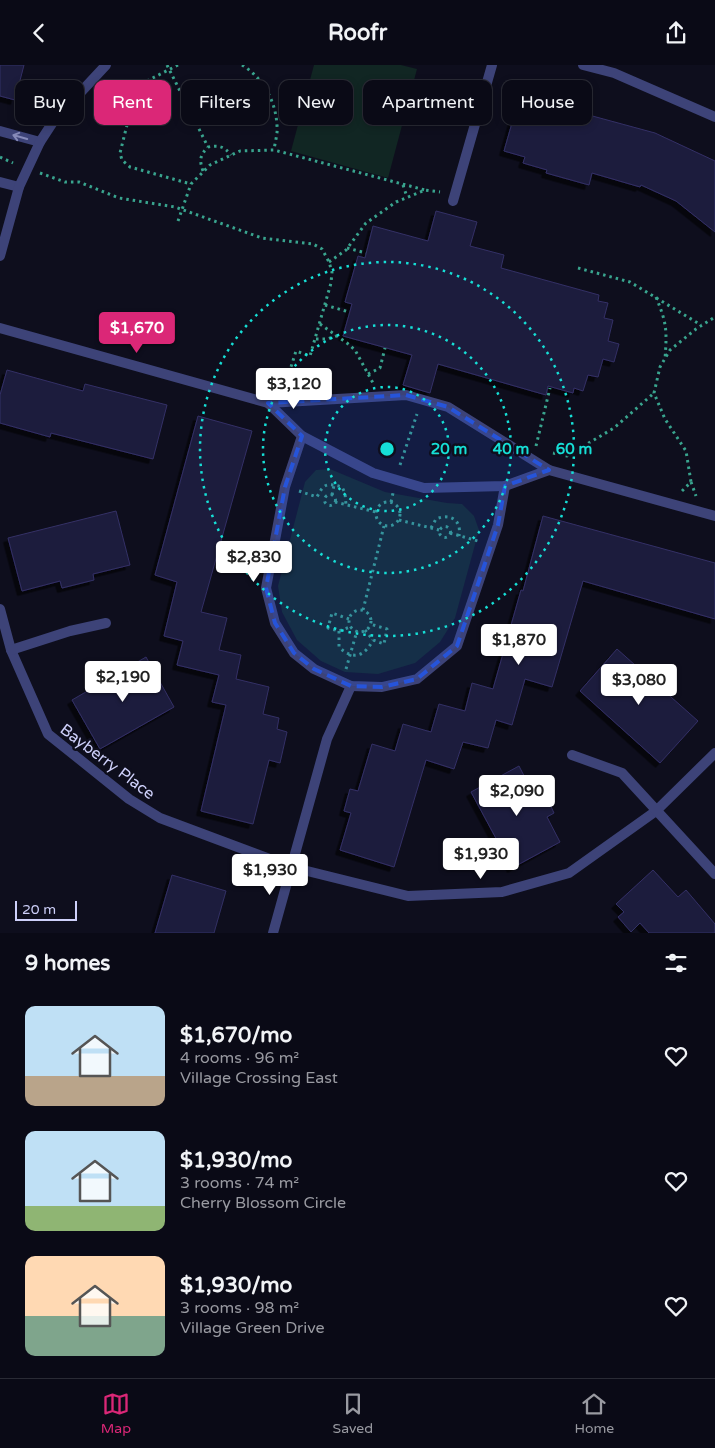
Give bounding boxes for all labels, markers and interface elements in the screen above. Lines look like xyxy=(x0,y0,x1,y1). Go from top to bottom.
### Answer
icon: back xyxy=(25,19,53,47)
icon: share xyxy=(662,19,690,47)
text: Roofr xyxy=(328,20,387,46)
chip: Buy xyxy=(15,80,84,125)
chip: Rent xyxy=(94,80,171,125)
chip: Filters xyxy=(181,80,269,125)
chip: New xyxy=(279,80,353,125)
chip: Apartment xyxy=(363,80,492,125)
chip: House xyxy=(502,80,592,125)
one-way arrow xyxy=(12,131,28,141)
pin: $1,670 xyxy=(96,311,178,354)
text: $1,670 xyxy=(110,318,164,338)
pin: $3,120 xyxy=(253,367,335,410)
text: $3,120 xyxy=(267,374,321,394)
centre of rings xyxy=(378,440,396,458)
text: 20 m xyxy=(431,440,467,458)
text: 40 m xyxy=(493,440,529,458)
text: 60 m xyxy=(556,440,592,458)
pin: $2,830 xyxy=(213,541,295,583)
text: $2,830 xyxy=(227,547,281,567)
pin: $1,870 xyxy=(478,623,560,666)
text: $1,870 xyxy=(492,630,546,650)
pin: $2,190 xyxy=(82,661,164,703)
pin: $3,080 xyxy=(598,663,680,706)
text: $2,190 xyxy=(96,667,150,687)
text: $3,080 xyxy=(612,670,666,690)
street label: Bayberry Place xyxy=(56,720,159,804)
pin: $2,090 xyxy=(476,775,558,817)
text: $2,090 xyxy=(490,781,544,801)
pin: $1,930 xyxy=(440,837,522,880)
text: $1,930 xyxy=(454,844,508,864)
pin: $1,930 xyxy=(229,853,311,896)
text: $1,930 xyxy=(243,860,297,880)
scale bar xyxy=(15,898,78,921)
text: 20 m xyxy=(22,901,56,918)
icon: filters xyxy=(662,949,690,977)
text: 9 homes xyxy=(25,951,110,976)
text: $1,670/mo xyxy=(180,1023,292,1048)
icon: home xyxy=(65,1026,125,1086)
icon: heart xyxy=(662,1042,690,1070)
text: 4 rooms · 96 m² xyxy=(180,1048,299,1068)
text: Village Crossing East xyxy=(180,1068,338,1088)
text: $1,930/mo xyxy=(180,1148,292,1173)
icon: home xyxy=(65,1151,125,1211)
icon: heart xyxy=(662,1167,690,1195)
text: 3 rooms · 74 m² xyxy=(180,1173,299,1193)
text: Cherry Blossom Circle xyxy=(180,1193,346,1213)
text: $1,930/mo xyxy=(180,1273,292,1298)
icon: home xyxy=(65,1276,125,1336)
icon: heart xyxy=(662,1292,690,1320)
text: 3 rooms · 98 m² xyxy=(180,1298,299,1318)
text: Village Green Drive xyxy=(180,1318,325,1338)
tab: Map xyxy=(101,1390,131,1437)
tab: Saved xyxy=(333,1390,373,1437)
tab: Home xyxy=(575,1390,614,1437)

